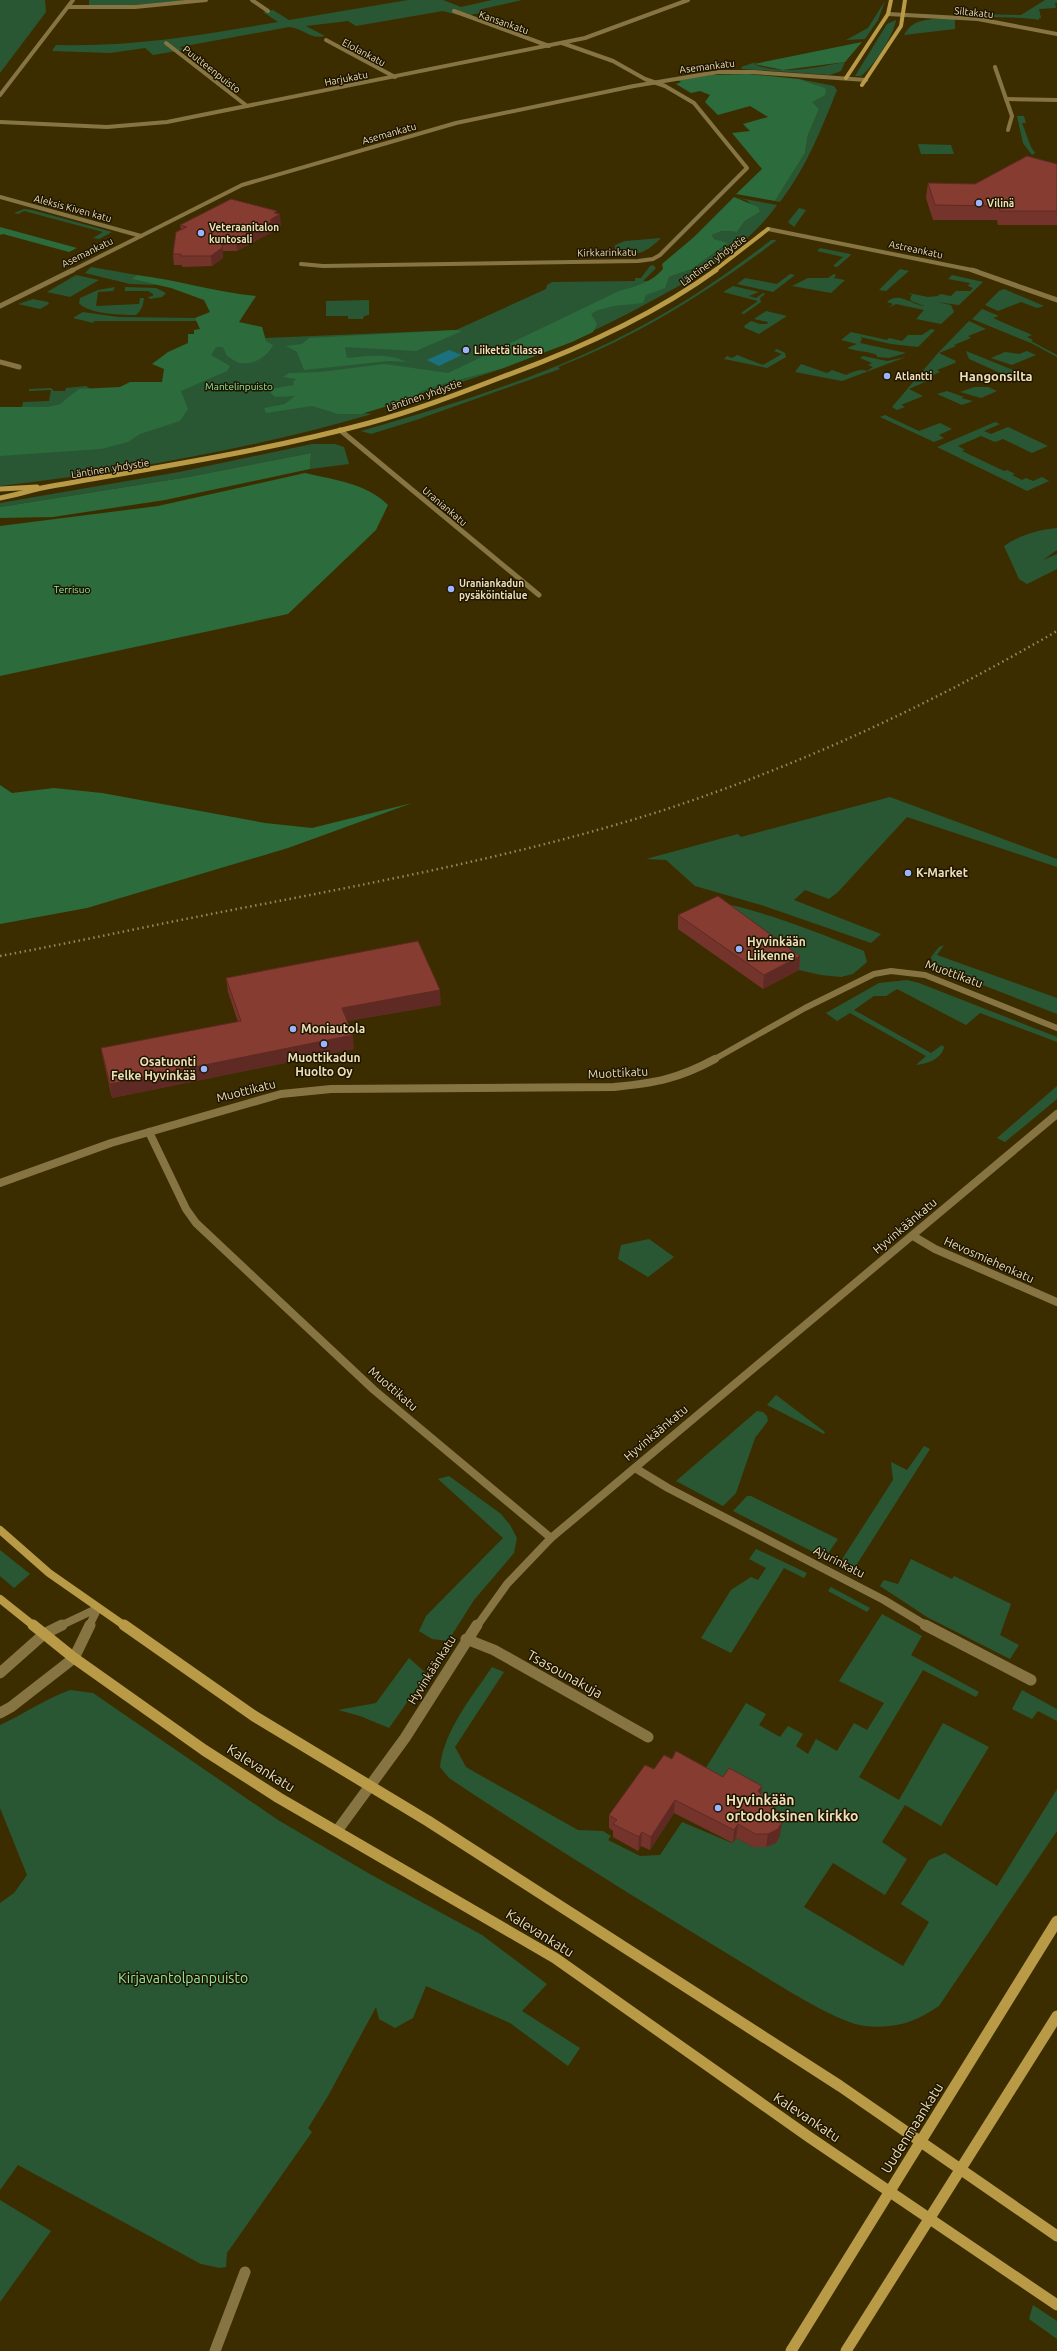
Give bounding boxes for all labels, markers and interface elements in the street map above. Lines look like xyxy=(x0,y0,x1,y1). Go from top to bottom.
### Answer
street label: Siltakatu xyxy=(954,5,994,20)
street label: Kansankatu xyxy=(477,9,530,36)
street label: Elolankatu xyxy=(340,36,387,68)
street label: Puutteenpuisto xyxy=(181,43,243,95)
street label: Asemankatu xyxy=(679,58,735,75)
street label: Harjukatu xyxy=(324,69,369,88)
street label: Asemankatu xyxy=(361,121,417,146)
street label: Aleksis Kiven katu xyxy=(33,193,113,224)
marker: Vilinä xyxy=(974,198,984,208)
place label: Vilinä xyxy=(987,198,1014,209)
place label: Veteraanitalon kuntosali xyxy=(209,222,279,245)
marker: Veteraanitalon kuntosali xyxy=(196,228,206,238)
street label: Läntinen yhdystie xyxy=(678,233,748,288)
street label: Asemankatu xyxy=(60,235,115,270)
street label: Astreankatu xyxy=(888,238,944,261)
street label: Kirkkarinkatu xyxy=(577,246,637,259)
marker: Liikettä tilassa xyxy=(461,345,471,355)
place label: Liikettä tilassa xyxy=(474,345,543,356)
district label: Hangonsilta xyxy=(959,369,1033,383)
marker: Atlantti xyxy=(882,371,892,381)
place label: Atlantti xyxy=(895,371,932,382)
street label: Läntinen yhdystie xyxy=(385,377,463,414)
park label: Mantelinpuisto xyxy=(205,381,273,392)
street label: Läntinen yhdystie xyxy=(70,457,150,480)
street label: Uraniankatu xyxy=(420,485,469,528)
place label: Uraniankadun pysäköintialue xyxy=(459,578,528,601)
park label: Terrisuo xyxy=(54,584,90,595)
marker: Uraniankadun pysäköintialue xyxy=(446,584,456,594)
place label: K-Market xyxy=(916,866,968,879)
marker: K-Market xyxy=(903,868,913,878)
place label: Hyvinkään Liikenne xyxy=(747,935,806,962)
marker: Hyvinkään Liikenne xyxy=(734,944,744,954)
street label: Muottikatu xyxy=(924,957,985,990)
place label: Moniautola xyxy=(301,1022,365,1035)
marker: Moniautola xyxy=(288,1024,298,1034)
marker: Muottikadun Huolto Oy xyxy=(319,1039,329,1049)
place label: Muottikadun Huolto Oy xyxy=(288,1051,361,1078)
place label: Osatuonti Felke Hyvinkää xyxy=(111,1055,196,1082)
marker: Osatuonti Felke Hyvinkää xyxy=(199,1064,209,1074)
street label: Muottikatu xyxy=(587,1064,648,1081)
street label: Muottikatu xyxy=(215,1077,277,1104)
street label: Hyvinkäänkatu xyxy=(870,1195,939,1256)
street label: Hevosmiehenkatu xyxy=(942,1234,1036,1285)
street label: Muottikatu xyxy=(366,1364,420,1413)
street label: Hyvinkäänkatu xyxy=(621,1402,690,1463)
street label: Ajurinkatu xyxy=(811,1543,867,1580)
street label: Hyvinkäänkatu xyxy=(405,1633,458,1707)
street label: Tsasounakuja xyxy=(525,1647,605,1701)
street label: Kalevankatu xyxy=(224,1741,298,1795)
place label: Hyvinkään ortodoksinen kirkko xyxy=(726,1792,859,1824)
marker: Hyvinkään ortodoksinen kirkko xyxy=(713,1803,723,1813)
street label: Kalevankatu xyxy=(503,1906,577,1960)
park label: Kirjavantolpanpuisto xyxy=(118,1970,248,1986)
street label: Uudenmaankatu xyxy=(878,2080,946,2176)
street label: Kalevankatu xyxy=(771,2089,843,2145)

